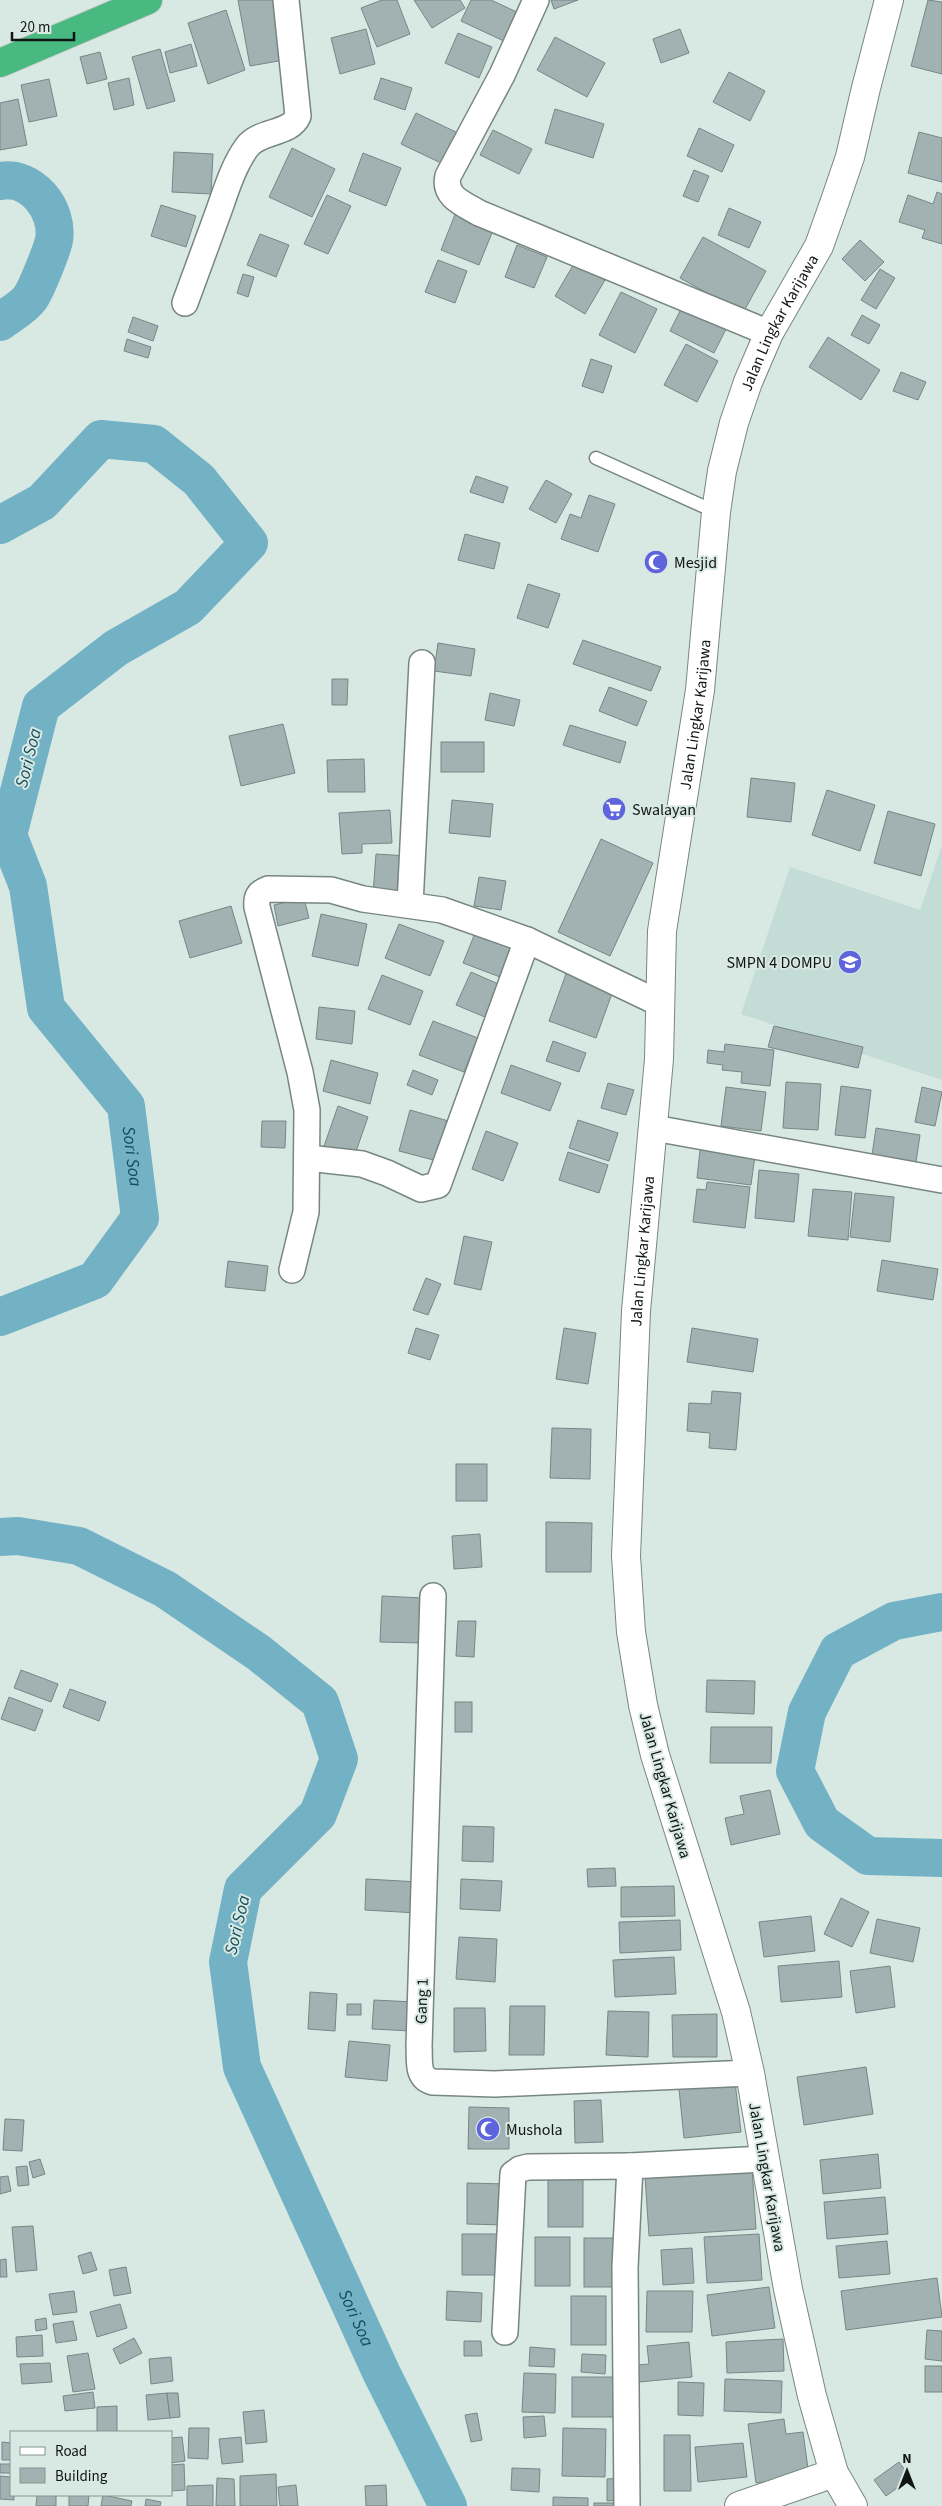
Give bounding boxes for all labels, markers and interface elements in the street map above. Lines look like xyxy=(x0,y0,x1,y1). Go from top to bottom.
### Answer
scale bar xyxy=(12,10,75,42)
text: 20 m xyxy=(20,17,50,38)
street label: Jalan Lingkar Karijawa xyxy=(736,250,824,394)
mosque icon: Mesjid xyxy=(643,549,669,575)
place label: Mesjid xyxy=(674,552,717,574)
street label: Jalan Lingkar Karijawa xyxy=(674,639,716,791)
water label: Sori Soa xyxy=(9,725,48,790)
supermarket icon: Swalayan xyxy=(601,796,627,822)
place label: Swalayan xyxy=(632,799,696,821)
school or university icon: SMPN 4 DOMPU xyxy=(837,949,863,975)
place label: SMPN 4 DOMPU xyxy=(727,952,832,974)
water label: Sori Soa xyxy=(116,1125,148,1188)
street label: Jalan Lingkar Karijawa xyxy=(625,1175,660,1327)
street label: Jalan Lingkar Karijawa xyxy=(634,1710,696,1861)
water label: Sori Soa xyxy=(219,1893,257,1957)
street label: Gang 1 xyxy=(410,1978,434,2024)
street label: Jalan Lingkar Karijawa xyxy=(743,2101,791,2254)
mosque icon: Mushola xyxy=(475,2116,501,2142)
place label: Mushola xyxy=(506,2119,563,2141)
water label: Sori Soa xyxy=(332,2285,380,2351)
legend xyxy=(10,2431,172,2496)
text: Road xyxy=(55,2441,87,2462)
north arrow xyxy=(882,2446,932,2496)
text: N xyxy=(902,2449,912,2469)
text: Building xyxy=(55,2466,108,2487)

